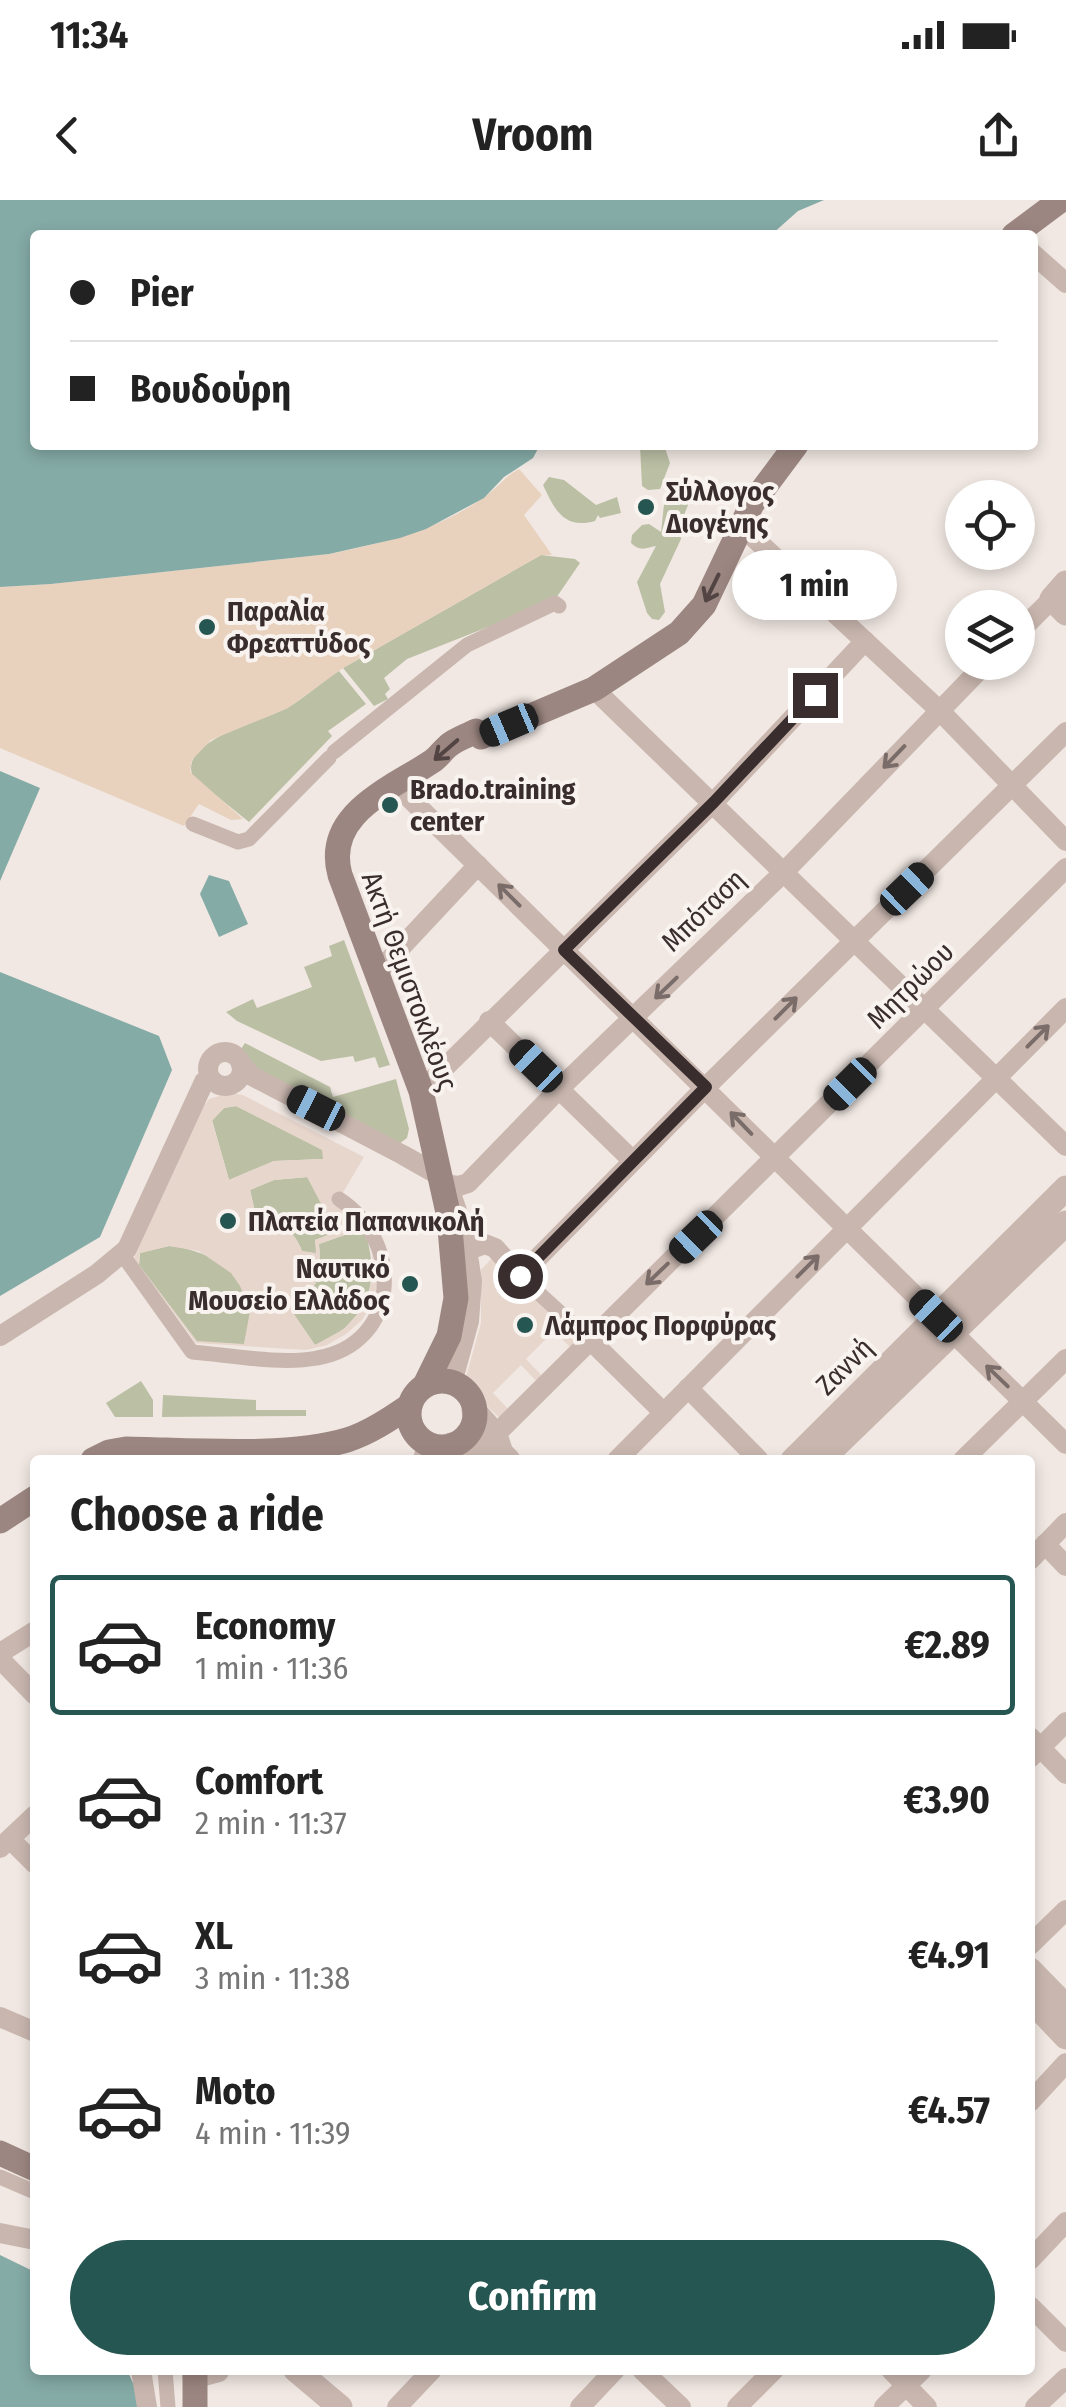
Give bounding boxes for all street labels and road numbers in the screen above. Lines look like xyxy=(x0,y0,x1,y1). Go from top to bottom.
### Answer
street label: Μπόταση xyxy=(655,862,752,958)
street label: Ακτή Θεμιστοκλέους xyxy=(355,867,464,1095)
street label: Μητρώου xyxy=(860,935,961,1036)
street label: Ζαννή xyxy=(809,1331,880,1402)

